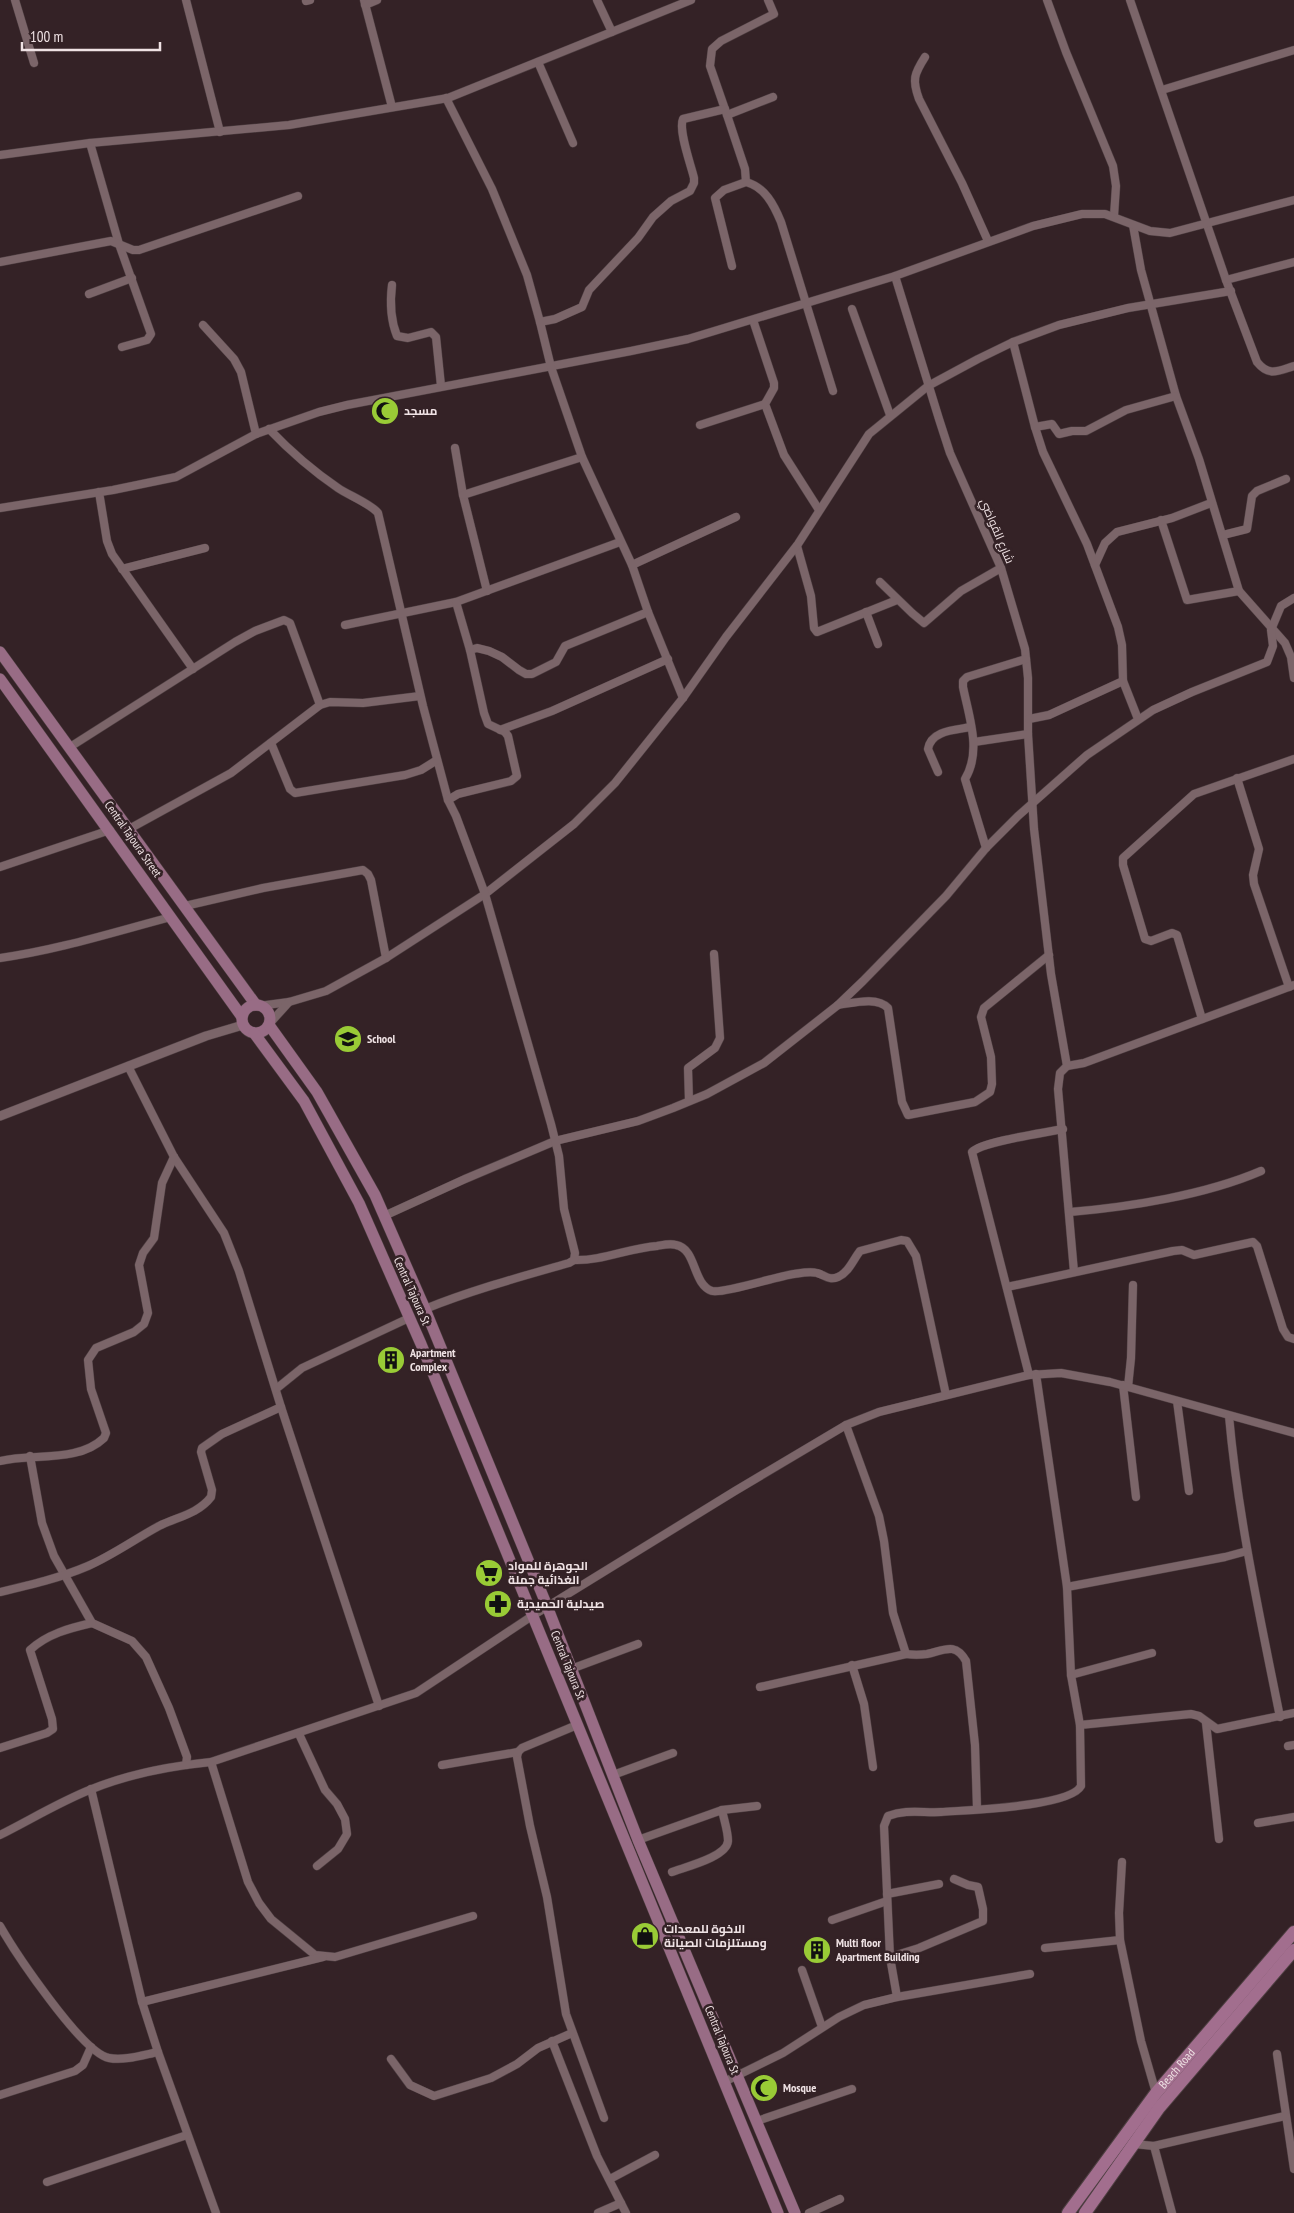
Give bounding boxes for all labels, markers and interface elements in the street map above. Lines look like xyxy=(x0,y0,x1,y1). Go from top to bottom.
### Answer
scale bar xyxy=(22,20,160,52)
text: 100 m xyxy=(30,27,63,46)
mosque icon: مسجد xyxy=(370,396,400,426)
place label: مسجد xyxy=(404,403,437,418)
street label: شارع القواضي xyxy=(974,496,1018,567)
street label: Central Tajoura Street xyxy=(102,798,166,880)
school or university icon: School xyxy=(333,1024,363,1054)
place label: School xyxy=(367,1031,396,1046)
street label: Central Tajoura St xyxy=(391,1254,434,1328)
building icon: Apartment Complex xyxy=(376,1345,406,1375)
place label: Apartment Complex xyxy=(409,1345,456,1374)
supermarket icon: الجوهرة للمواد الغذائية جملة xyxy=(474,1558,504,1588)
place label: الجوهرة للمواد الغذائية جملة xyxy=(508,1558,588,1587)
pharmacy icon: صيدلية الحميدية xyxy=(483,1589,513,1619)
place label: صيدلية الحميدية xyxy=(517,1596,604,1611)
street label: Central Tajoura St xyxy=(548,1628,589,1702)
shop icon: الاخوة للمعدات ومستلزمات الصيانة xyxy=(630,1921,660,1951)
place label: الاخوة للمعدات ومستلزمات الصيانة xyxy=(664,1921,767,1951)
building icon: Multi floor Apartment Building xyxy=(802,1935,832,1965)
place label: Multi floor Apartment Building xyxy=(835,1935,920,1964)
street label: Central Tajoura St xyxy=(702,2003,743,2077)
street label: Beach Road xyxy=(1155,2045,1198,2091)
mosque icon: Mosque xyxy=(749,2073,779,2103)
place label: Mosque xyxy=(783,2080,816,2095)

